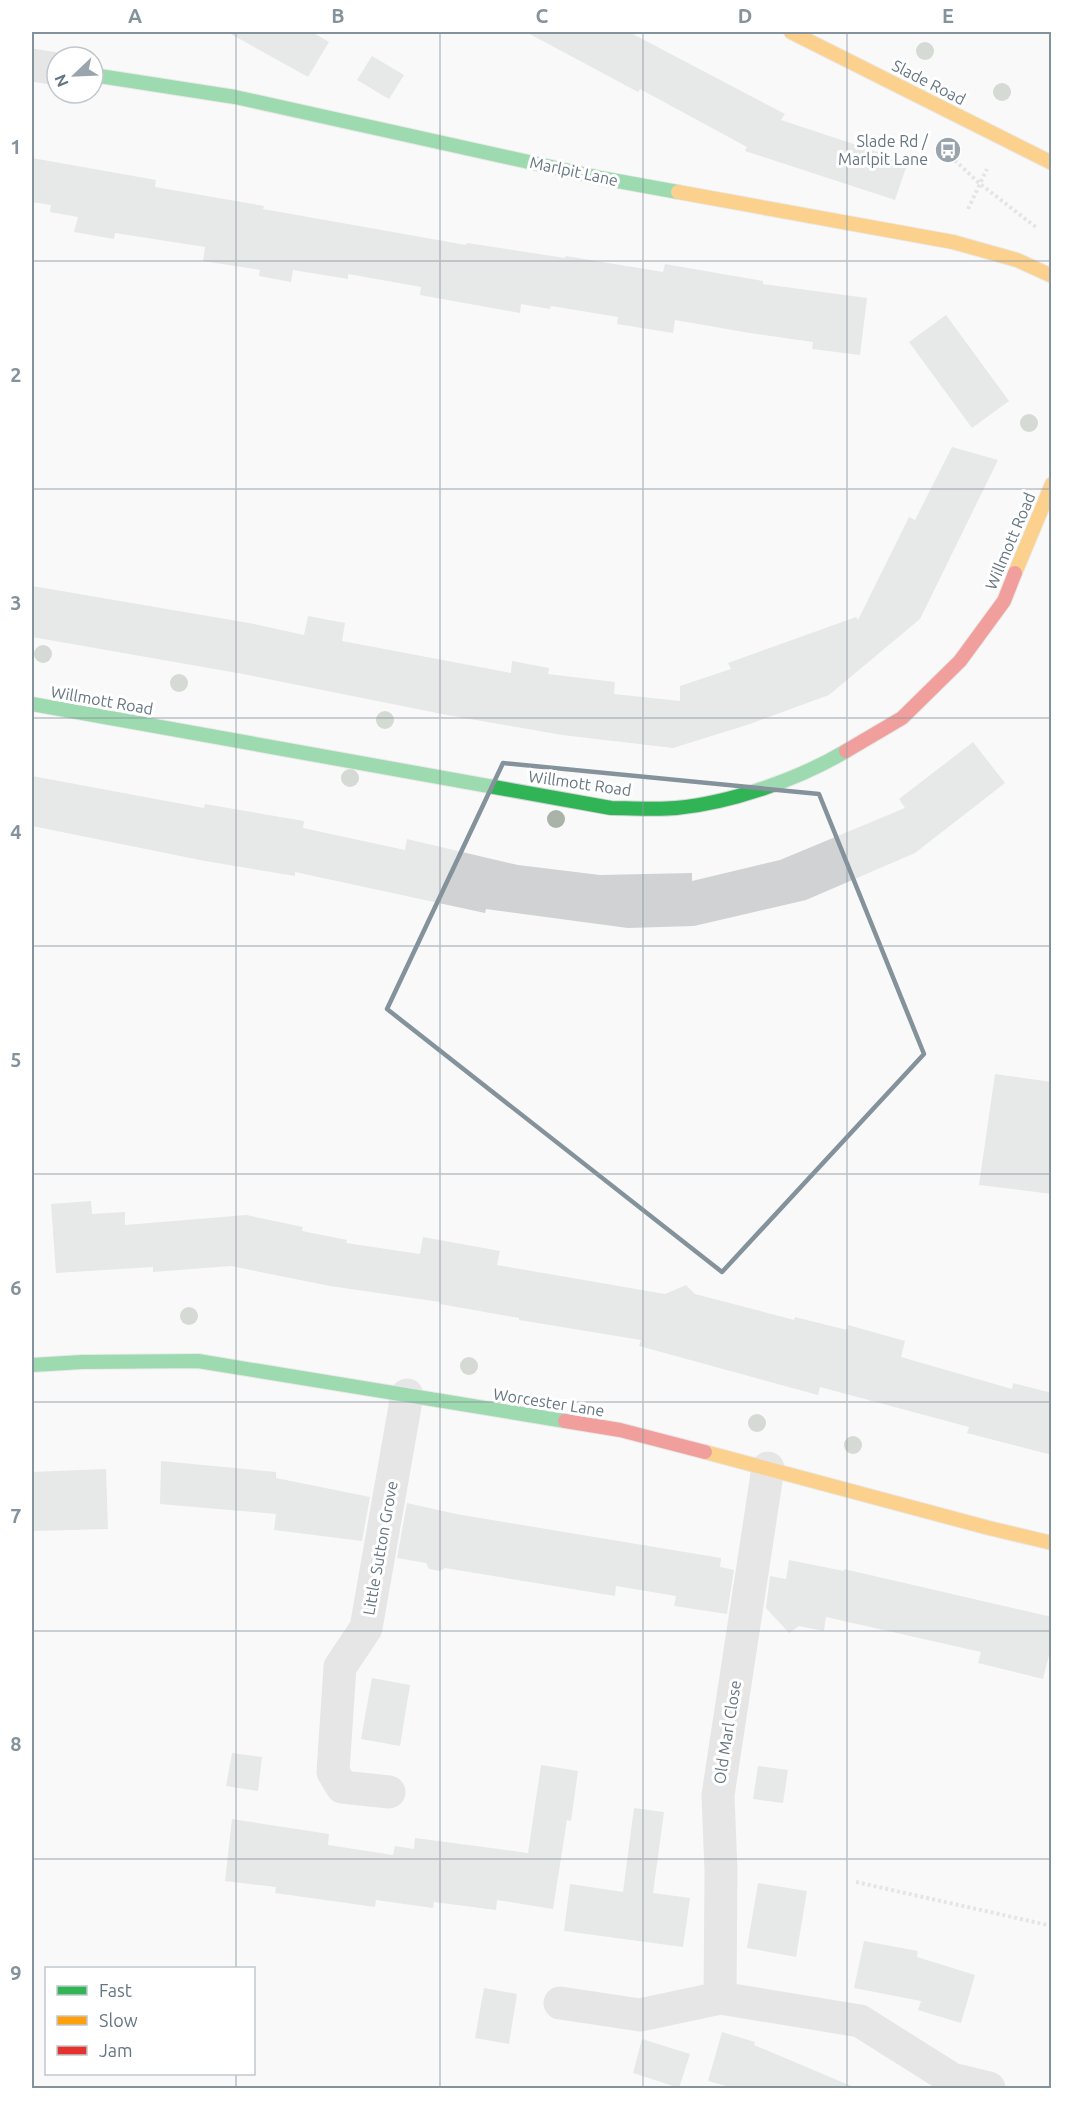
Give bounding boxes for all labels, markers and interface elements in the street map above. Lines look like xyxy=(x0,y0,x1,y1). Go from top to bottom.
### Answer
text: A xyxy=(128,4,142,27)
text: B xyxy=(331,4,345,27)
text: C xyxy=(536,4,549,27)
text: D xyxy=(738,4,752,27)
text: E xyxy=(942,4,954,27)
north arrow xyxy=(45,45,105,105)
street label: Slade Road xyxy=(889,56,969,108)
text: N xyxy=(51,72,72,90)
place label: Slade Rd / Marlpit Lane xyxy=(838,132,929,168)
text: 1 xyxy=(10,135,22,158)
bus stop icon: Slade Rd / Marlpit Lane xyxy=(933,135,963,165)
street label: Marlpit Lane xyxy=(528,153,620,189)
text: 2 xyxy=(10,363,22,386)
street label: Willmott Road xyxy=(981,490,1039,592)
text: 3 xyxy=(10,591,22,614)
street label: Willmott Road xyxy=(49,682,155,718)
street label: Willmott Road xyxy=(527,767,633,799)
text: 4 xyxy=(10,820,22,843)
text: 5 xyxy=(10,1048,22,1071)
text: 6 xyxy=(10,1276,22,1299)
street label: Worcester Lane xyxy=(492,1384,606,1420)
street label: Little Sutton Grove xyxy=(359,1479,401,1617)
text: 7 xyxy=(10,1504,22,1527)
street label: Old Marl Close xyxy=(710,1679,744,1785)
text: 8 xyxy=(10,1732,22,1755)
text: 9 xyxy=(10,1961,22,1984)
legend xyxy=(45,1967,255,2075)
text: Fast xyxy=(99,1980,132,2000)
text: Slow xyxy=(99,2010,138,2030)
text: Jam xyxy=(99,2040,133,2060)

